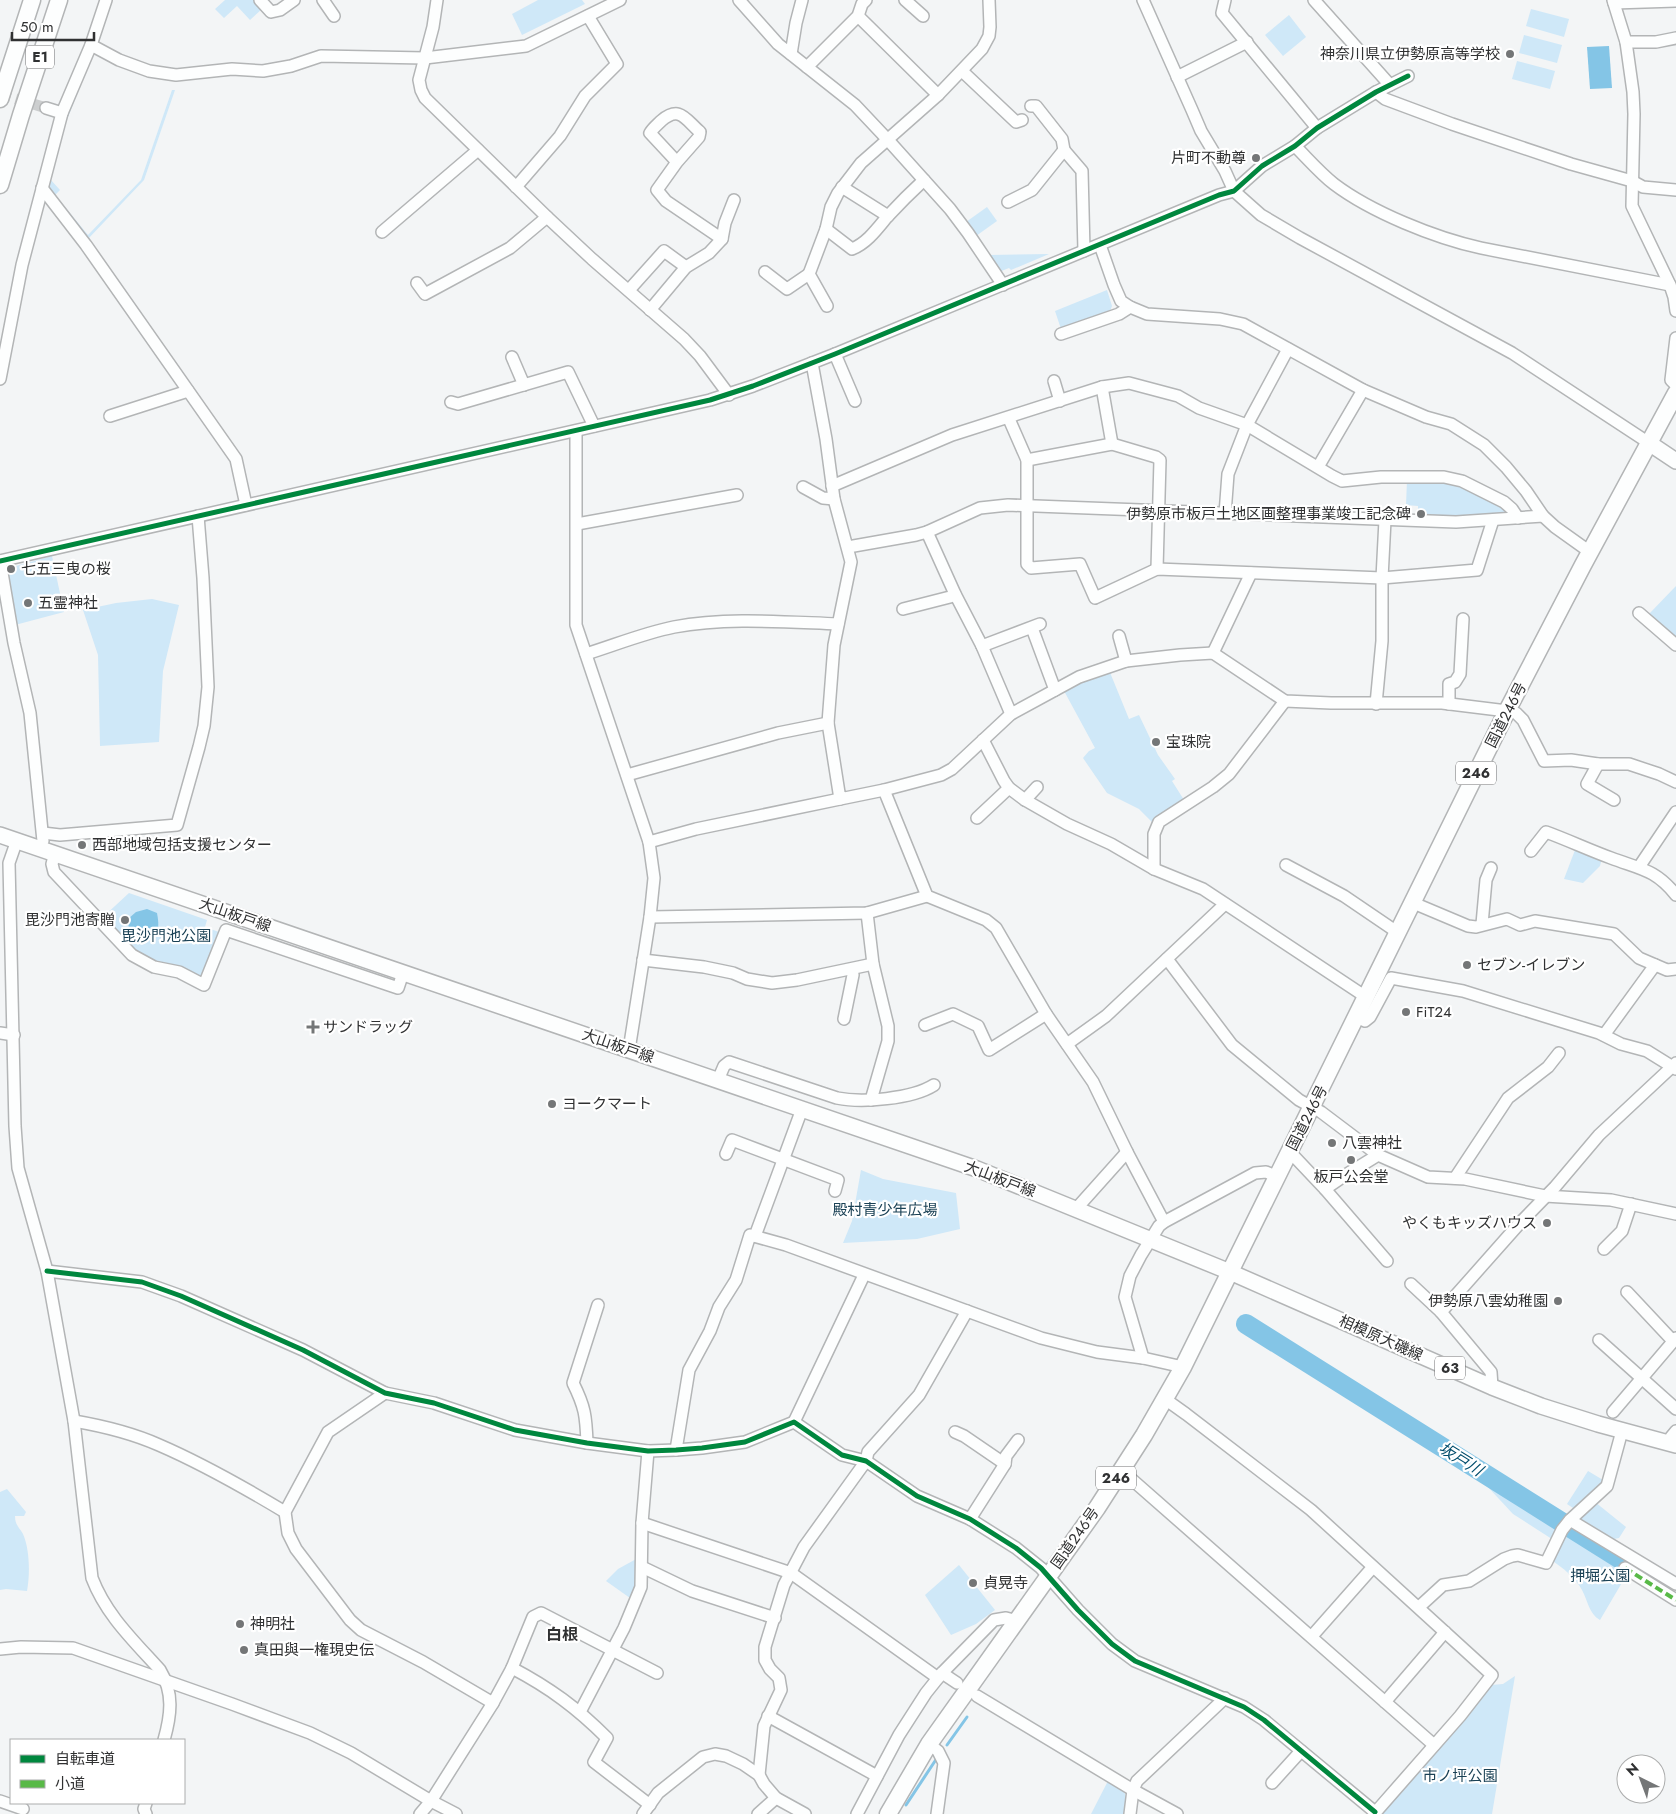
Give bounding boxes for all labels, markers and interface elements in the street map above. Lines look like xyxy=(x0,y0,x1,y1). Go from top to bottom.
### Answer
scale bar xyxy=(12,10,95,42)
text: 50 m xyxy=(20,16,54,38)
place label: 神奈川県立伊勢原高等学校 xyxy=(1320,43,1500,65)
road number: E1 xyxy=(26,46,54,68)
marker: 神奈川県立伊勢原高等学校 xyxy=(1504,48,1516,60)
place label: 片町不動尊 xyxy=(1171,147,1246,169)
marker: 片町不動尊 xyxy=(1250,152,1262,164)
place label: 伊勢原市板戸土地区画整理事業竣工記念碑 xyxy=(1126,503,1411,525)
marker: 伊勢原市板戸土地区画整理事業竣工記念碑 xyxy=(1415,508,1427,520)
place label: 七五三曳の桜 xyxy=(21,558,111,580)
marker: 七五三曳の桜 xyxy=(5,563,17,575)
place label: 五霊神社 xyxy=(38,592,98,614)
marker: 五霊神社 xyxy=(22,597,34,609)
street label: 国道246号 xyxy=(1480,678,1532,752)
place label: 宝珠院 xyxy=(1166,731,1211,753)
marker: 宝珠院 xyxy=(1150,736,1162,748)
road number: 246 xyxy=(1456,761,1496,784)
place label: 西部地域包括支援センター xyxy=(92,834,272,856)
marker: 西部地域包括支援センター xyxy=(76,839,88,851)
street label: 大山板戸線 xyxy=(196,892,274,938)
place label: 毘沙門池寄贈 xyxy=(25,909,115,931)
marker: 毘沙門池寄贈 xyxy=(119,914,131,926)
park label: 毘沙門池公園 xyxy=(121,925,211,947)
place label: セブン-イレブン xyxy=(1477,954,1585,976)
marker: セブン-イレブン xyxy=(1461,959,1473,971)
place label: FiT24 xyxy=(1416,1001,1452,1023)
marker: FiT24 xyxy=(1400,1006,1412,1018)
place label: サンドラッグ xyxy=(323,1016,413,1038)
marker: サンドラッグ xyxy=(307,1021,319,1033)
street label: 大山板戸線 xyxy=(579,1023,657,1069)
street label: 国道246号 xyxy=(1281,1081,1333,1155)
place label: ヨークマート xyxy=(562,1093,652,1115)
marker: ヨークマート xyxy=(546,1098,558,1110)
place label: 八雲神社 xyxy=(1342,1132,1402,1154)
marker: 八雲神社 xyxy=(1326,1137,1338,1149)
marker: 板戸公会堂 xyxy=(1345,1154,1357,1166)
street label: 大山板戸線 xyxy=(961,1155,1039,1203)
place label: 板戸公会堂 xyxy=(1313,1166,1389,1188)
park label: 殿村青少年広場 xyxy=(832,1199,938,1221)
place label: やくもキッズハウス xyxy=(1402,1212,1537,1234)
marker: やくもキッズハウス xyxy=(1541,1217,1553,1229)
place label: 伊勢原八雲幼稚園 xyxy=(1428,1290,1548,1312)
marker: 伊勢原八雲幼稚園 xyxy=(1552,1295,1564,1307)
street label: 相模原大磯線 xyxy=(1335,1310,1427,1366)
road number: 63 xyxy=(1435,1356,1465,1380)
water label: 坂戸川 xyxy=(1435,1437,1489,1483)
road number: 246 xyxy=(1096,1466,1136,1490)
street label: 国道246号 xyxy=(1046,1503,1104,1573)
park label: 押堀公園 xyxy=(1570,1565,1630,1587)
place label: 貞晃寺 xyxy=(983,1572,1028,1594)
marker: 貞晃寺 xyxy=(967,1577,979,1589)
place label: 神明社 xyxy=(250,1613,295,1635)
marker: 神明社 xyxy=(234,1618,246,1630)
district label: 白根 xyxy=(546,1623,578,1646)
place label: 真田與一権現史伝 xyxy=(254,1639,374,1661)
marker: 真田與一権現史伝 xyxy=(238,1644,250,1656)
legend xyxy=(10,1739,185,1804)
text: 自転車道 xyxy=(55,1748,115,1770)
north arrow xyxy=(1616,1754,1666,1804)
text: N xyxy=(1621,1758,1643,1780)
park label: 市ノ坪公園 xyxy=(1422,1765,1498,1787)
text: 小道 xyxy=(55,1773,85,1795)

